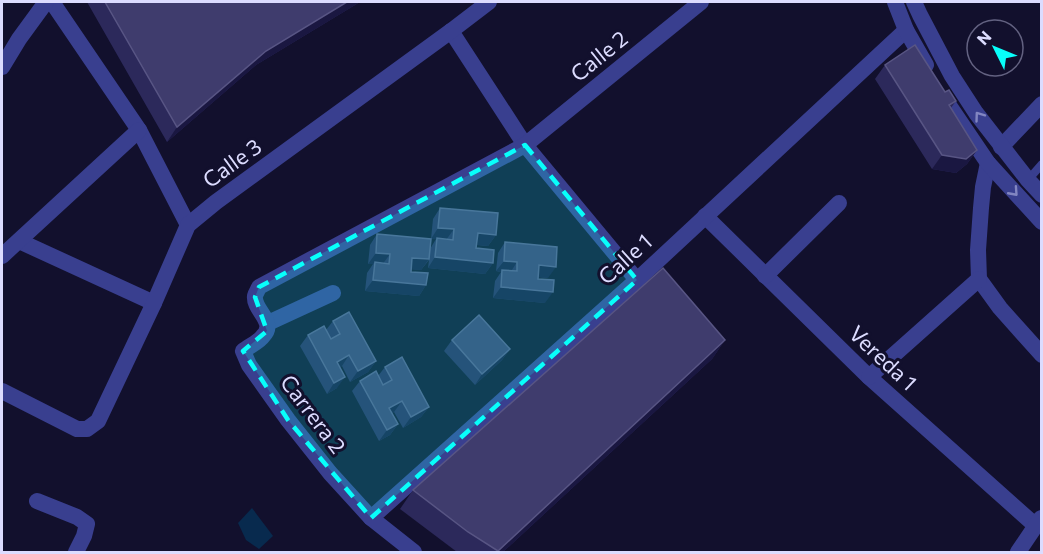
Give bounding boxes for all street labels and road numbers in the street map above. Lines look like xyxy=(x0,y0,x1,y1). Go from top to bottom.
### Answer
street label: Calle 2 xyxy=(565,24,633,87)
street label: Calle 3 xyxy=(197,132,266,193)
street label: Calle 1 xyxy=(592,228,657,290)
street label: Vereda 1 xyxy=(844,319,923,396)
street label: Carrera 2 xyxy=(275,369,352,459)

